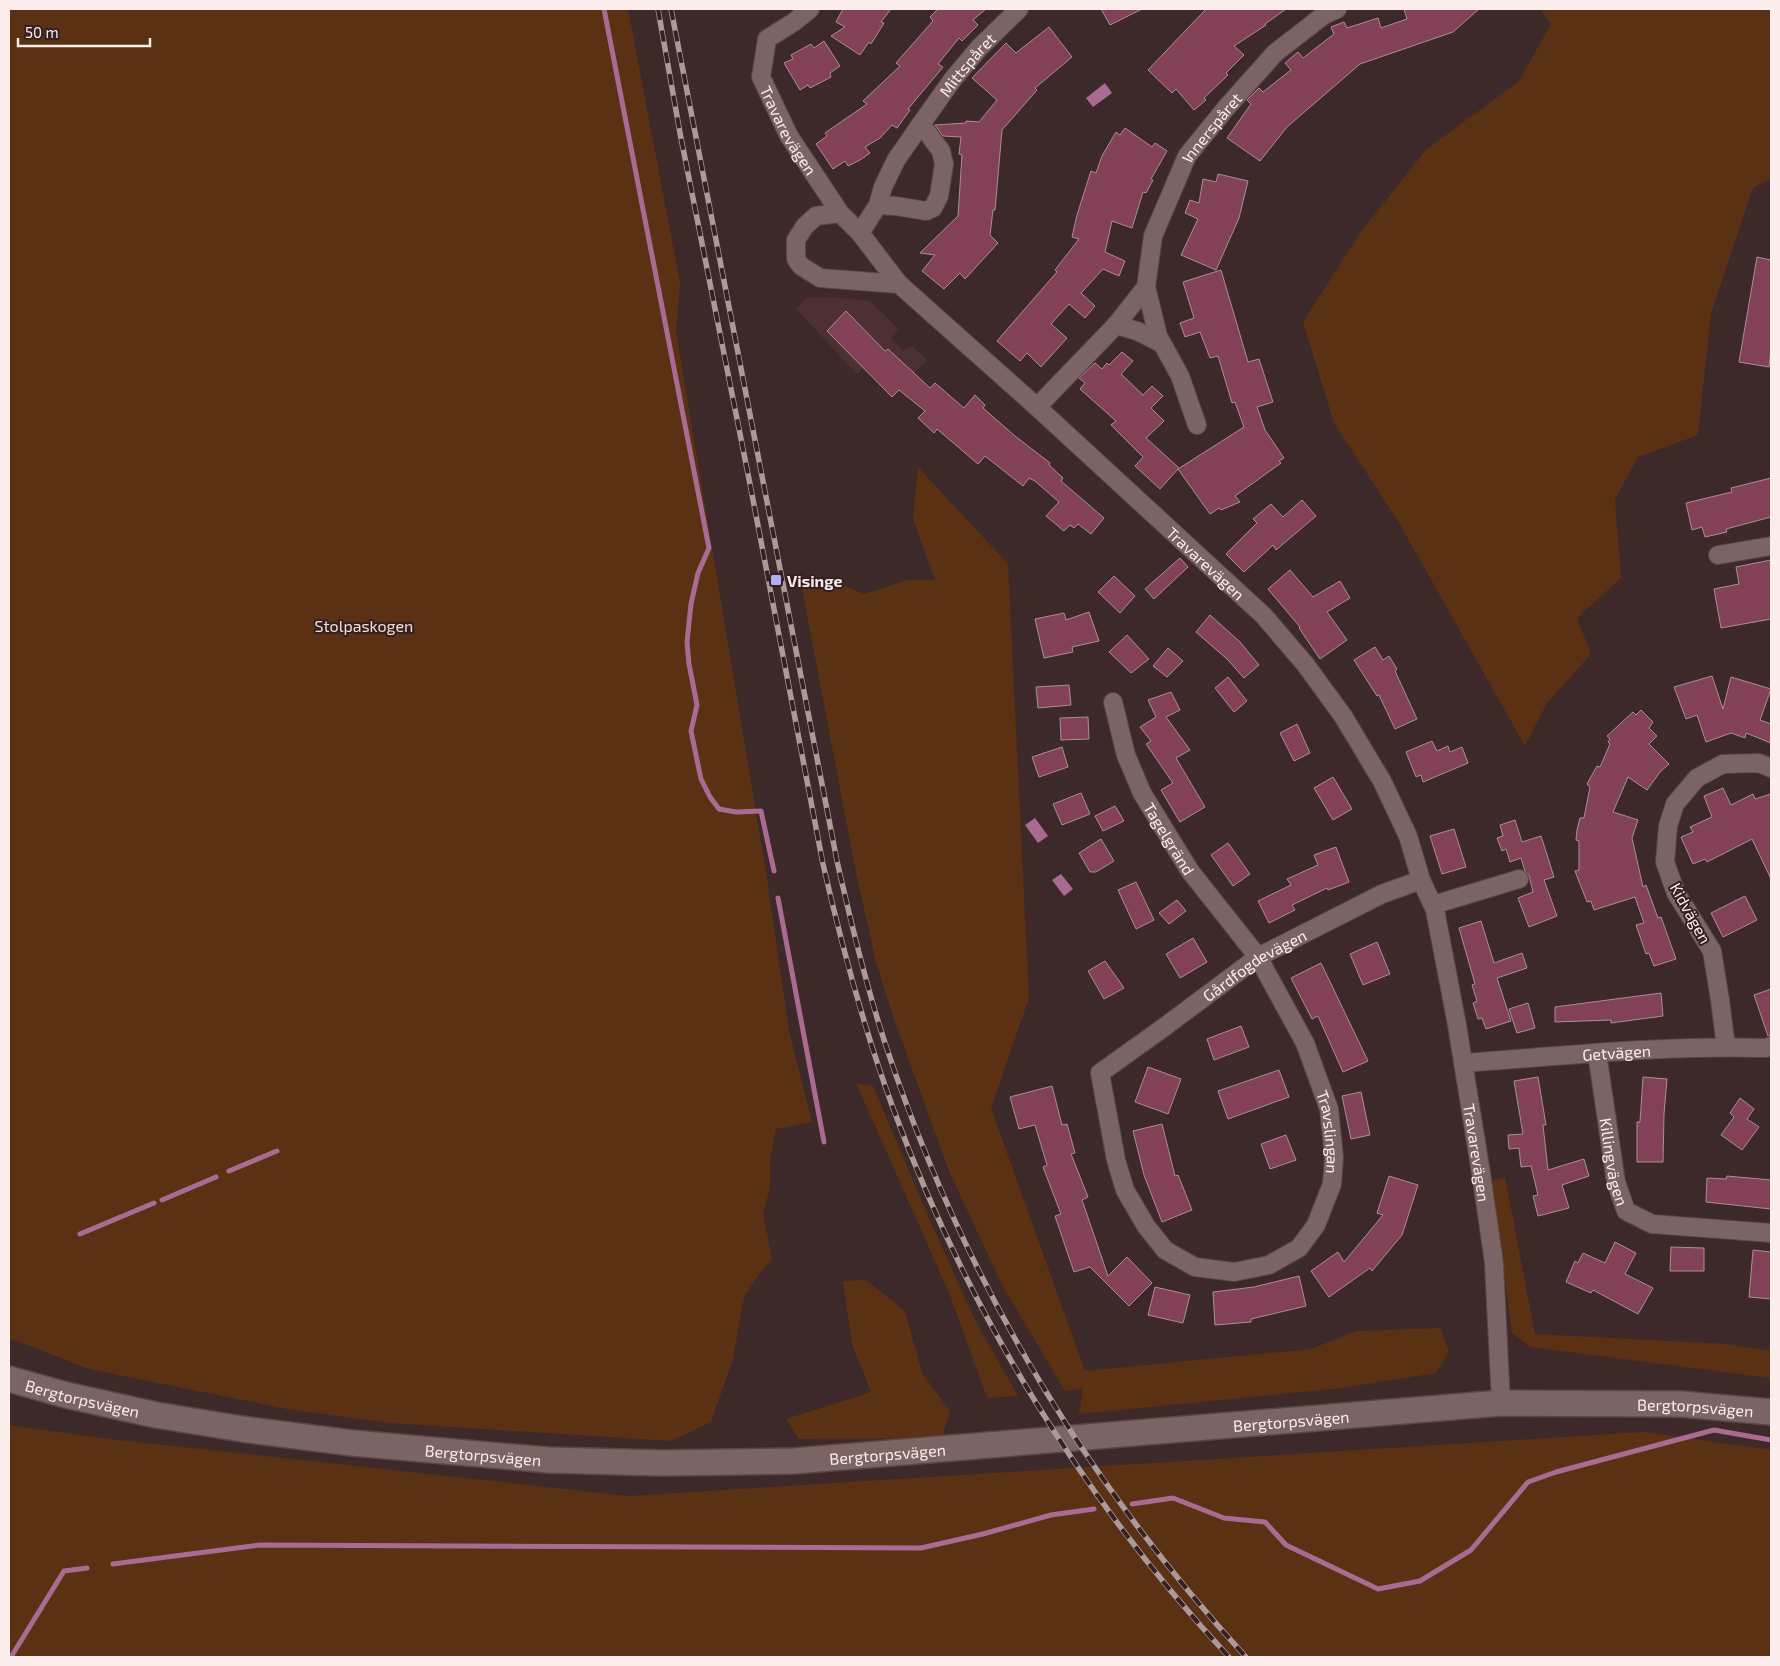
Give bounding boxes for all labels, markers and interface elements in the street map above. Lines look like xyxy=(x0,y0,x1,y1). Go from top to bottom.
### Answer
scale bar xyxy=(18,15,150,47)
text: 50 m xyxy=(25,23,59,41)
street label: Mittspåret xyxy=(934,28,999,100)
street label: Travarevägen xyxy=(757,82,821,178)
street label: Innerspåret xyxy=(1176,88,1245,164)
street label: Travarevägen xyxy=(1163,522,1249,603)
place label: Visinge xyxy=(787,571,842,590)
marker: Visinge xyxy=(769,573,783,587)
park label: Stolpaskogen xyxy=(315,616,413,635)
street label: Tagelgränd xyxy=(1140,799,1199,878)
street label: Kidvägen xyxy=(1667,879,1715,947)
street label: Gårdfogdevägen xyxy=(1198,925,1309,1005)
street label: Getvägen xyxy=(1582,1040,1651,1063)
street label: Travslingan xyxy=(1313,1087,1344,1174)
street label: Travarevägen xyxy=(1460,1102,1495,1203)
street label: Killingvägen xyxy=(1597,1116,1633,1208)
street label: Bergtorpsvägen xyxy=(23,1375,141,1421)
street label: Bergtorpsvägen xyxy=(1637,1394,1754,1420)
street label: Bergtorpsvägen xyxy=(1232,1406,1350,1434)
street label: Bergtorpsvägen xyxy=(829,1439,946,1468)
street label: Bergtorpsvägen xyxy=(424,1440,542,1469)

